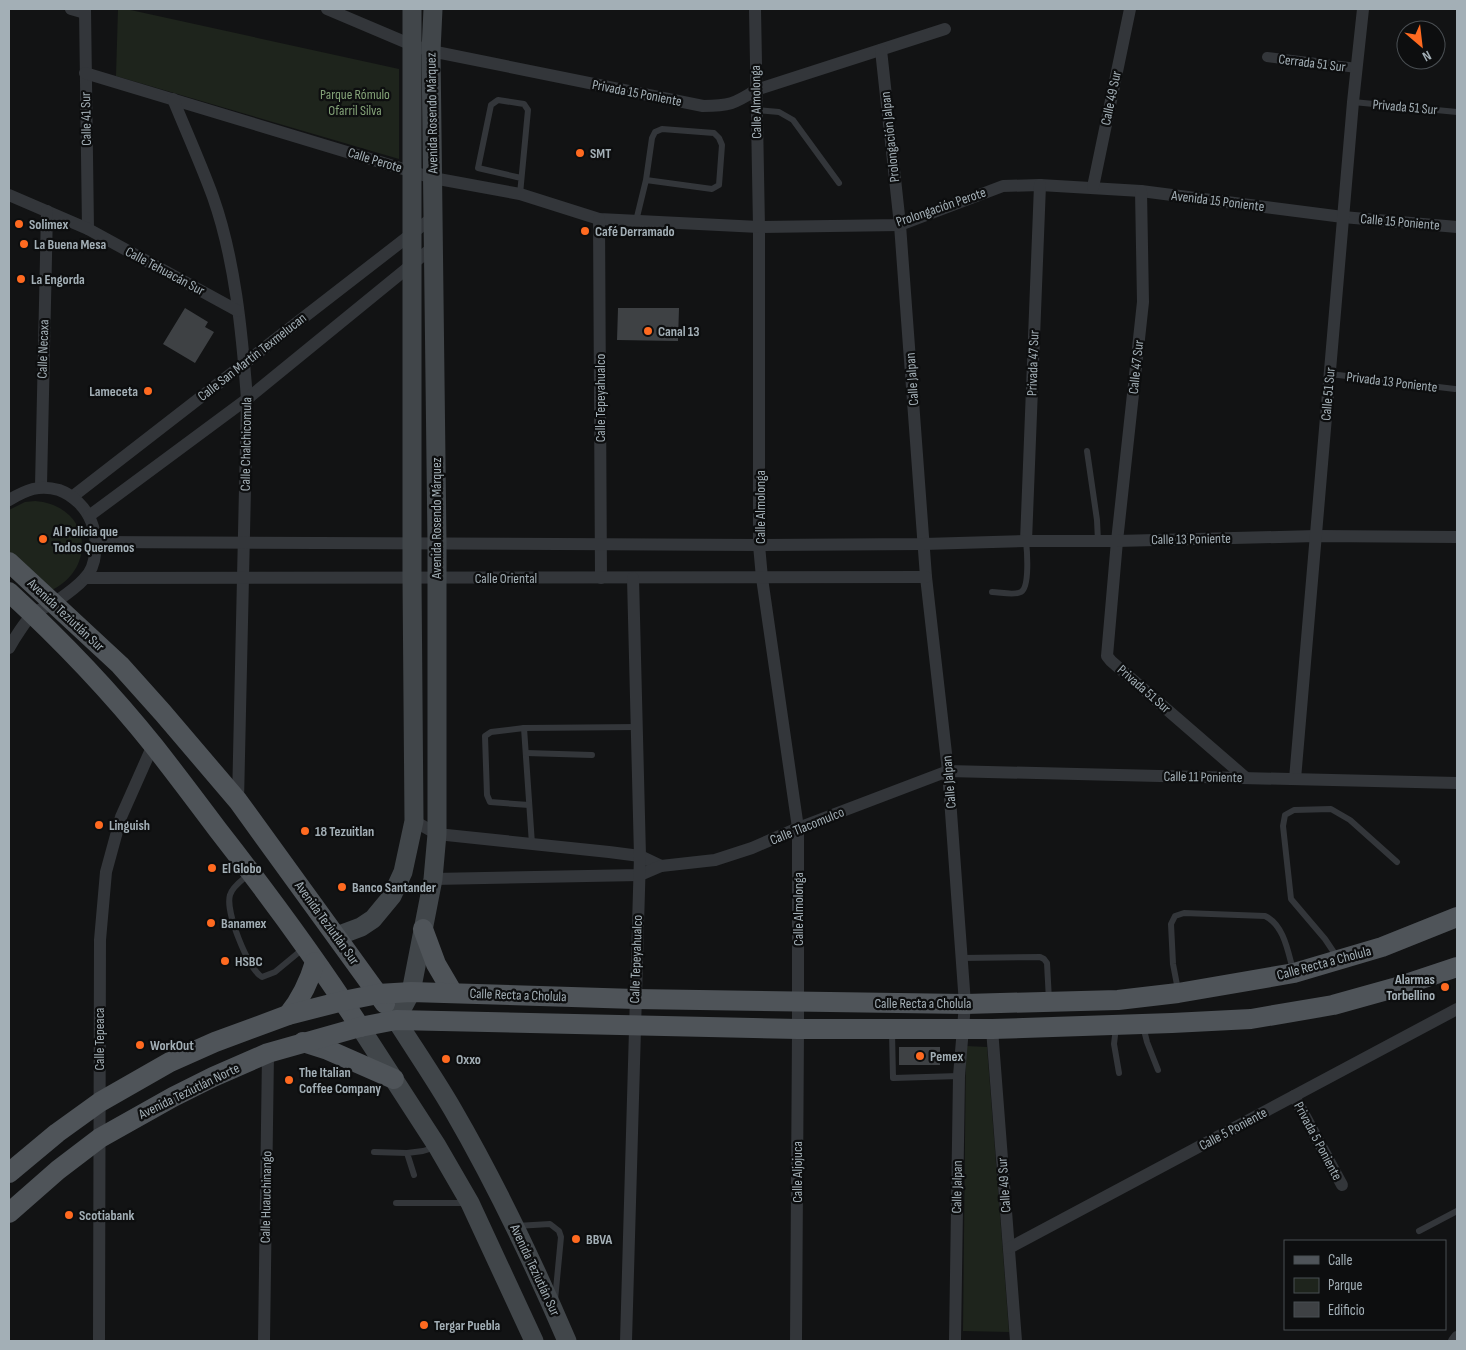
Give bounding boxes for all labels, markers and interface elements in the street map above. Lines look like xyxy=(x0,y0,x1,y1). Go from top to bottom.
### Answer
north arrow xyxy=(1396,20,1446,70)
text: N xyxy=(1420,47,1434,65)
street label: Cerrada 51 Sur xyxy=(1277,50,1347,76)
street label: Avenida Rosendo Márquez xyxy=(422,52,442,175)
street label: Calle Almolonga xyxy=(747,65,765,139)
street label: Calle 49 Sur xyxy=(1097,69,1125,127)
street label: Privada 15 Poniente xyxy=(591,76,683,110)
park label: Parque Rómulo Ofarril Silva xyxy=(320,86,390,119)
street label: Prolongación Jalpan xyxy=(877,91,903,183)
street label: Calle 41 Sur xyxy=(77,92,95,146)
street label: Privada 51 Sur xyxy=(1372,96,1438,118)
street label: Calle Perote xyxy=(346,144,404,176)
place label: SMT xyxy=(590,145,611,162)
marker: SMT xyxy=(574,147,586,159)
street label: Prolongación Perote xyxy=(894,184,988,230)
street label: Avenida 15 Poniente xyxy=(1170,187,1265,215)
street label: Calle 15 Poniente xyxy=(1360,210,1440,234)
place label: Solimex xyxy=(29,216,68,233)
marker: Solimex xyxy=(13,218,25,230)
place label: Café Derramado xyxy=(595,223,675,240)
marker: Café Derramado xyxy=(579,225,591,237)
place label: La Buena Mesa xyxy=(34,236,107,253)
marker: La Buena Mesa xyxy=(18,238,30,250)
street label: Calle Tehuacán Sur xyxy=(122,243,208,299)
place label: La Engorda xyxy=(31,271,85,288)
marker: La Engorda xyxy=(15,273,27,285)
street label: Calle San Martín Texmelucan xyxy=(194,309,310,405)
street label: Calle Necaxa xyxy=(33,319,53,379)
place label: Canal 13 xyxy=(658,323,700,340)
marker: Canal 13 xyxy=(642,325,654,337)
street label: Privada 47 Sur xyxy=(1023,330,1043,396)
street label: Calle 47 Sur xyxy=(1125,339,1147,395)
street label: Calle Jalpan xyxy=(902,352,922,406)
street label: Calle Tepeyahualco xyxy=(592,354,609,442)
street label: Calle 51 Sur xyxy=(1317,367,1339,421)
street label: Privada 13 Poniente xyxy=(1346,368,1438,396)
place label: Lameceta xyxy=(89,383,138,400)
marker: Lameceta xyxy=(142,385,154,397)
street label: Calle Chalchicomula xyxy=(237,397,255,491)
street label: Avenida Rosendo Márquez xyxy=(428,457,445,580)
street label: Calle Almolonga xyxy=(752,470,769,544)
place label: Al Policia que Todos Queremos xyxy=(52,523,134,556)
street label: Calle 13 Poniente xyxy=(1151,530,1231,548)
marker: Al Policia que Todos Queremos xyxy=(37,533,49,545)
street label: Calle Oriental xyxy=(475,570,537,587)
street label: Avenida Teziutlán Sur xyxy=(23,574,108,655)
street label: Privada 51 Sur xyxy=(1114,661,1174,717)
street label: Calle Jalpan xyxy=(938,755,960,809)
street label: Calle 11 Poniente xyxy=(1163,768,1243,786)
street label: Calle Tlacomulco xyxy=(767,803,847,849)
place label: Linguish xyxy=(109,817,150,834)
marker: Linguish xyxy=(93,819,105,831)
place label: 18 Tezuitlan xyxy=(315,823,374,840)
marker: 18 Tezuitlan xyxy=(299,825,311,837)
place label: El Globo xyxy=(222,860,262,877)
marker: El Globo xyxy=(206,862,218,874)
street label: Calle Almolonga xyxy=(790,872,807,946)
street label: Avenida Teziutlán Sur xyxy=(290,877,363,968)
place label: Banco Santander xyxy=(352,879,437,896)
marker: Banco Santander xyxy=(336,881,348,893)
street label: Calle Tepeyahualco xyxy=(626,914,646,1004)
place label: Banamex xyxy=(221,915,266,932)
marker: Banamex xyxy=(205,917,217,929)
street label: Calle Recta a Cholula xyxy=(1275,942,1373,984)
place label: HSBC xyxy=(235,953,263,970)
marker: HSBC xyxy=(219,955,231,967)
place label: Alarmas Torbellino xyxy=(1386,971,1435,1004)
marker: Alarmas Torbellino xyxy=(1439,981,1451,993)
street label: Calle Recta a Cholula xyxy=(469,985,567,1005)
street label: Calle Recta a Cholula xyxy=(875,995,971,1012)
street label: Calle Tepeaca xyxy=(91,1007,108,1071)
place label: WorkOut xyxy=(150,1037,194,1054)
marker: WorkOut xyxy=(134,1039,146,1051)
place label: Pemex xyxy=(930,1048,963,1065)
marker: Pemex xyxy=(914,1050,926,1062)
place label: Oxxo xyxy=(456,1051,481,1068)
marker: Oxxo xyxy=(440,1053,452,1065)
street label: Avenida Teziutlán Norte xyxy=(135,1059,242,1123)
place label: The Italian Coffee Company xyxy=(299,1064,381,1097)
marker: The Italian Coffee Company xyxy=(283,1074,295,1086)
street label: Privada 5 Poniente xyxy=(1290,1099,1346,1183)
street label: Calle 5 Poniente xyxy=(1196,1104,1270,1154)
street label: Calle Aljojuca xyxy=(789,1141,806,1203)
street label: Calle Huauchinango xyxy=(257,1151,275,1243)
street label: Calle 49 Sur xyxy=(994,1157,1014,1213)
street label: Calle Jalpan xyxy=(948,1160,966,1214)
place label: Scotiabank xyxy=(79,1207,135,1224)
marker: Scotiabank xyxy=(63,1209,75,1221)
street label: Avenida Teziutlán Sur xyxy=(506,1221,564,1318)
place label: BBVA xyxy=(586,1231,613,1248)
marker: BBVA xyxy=(570,1233,582,1245)
legend xyxy=(1284,1240,1446,1330)
text: Calle xyxy=(1328,1251,1352,1270)
text: Parque xyxy=(1328,1276,1363,1295)
text: Edificio xyxy=(1328,1301,1365,1320)
place label: Tergar Puebla xyxy=(434,1317,501,1334)
marker: Tergar Puebla xyxy=(418,1319,430,1331)

